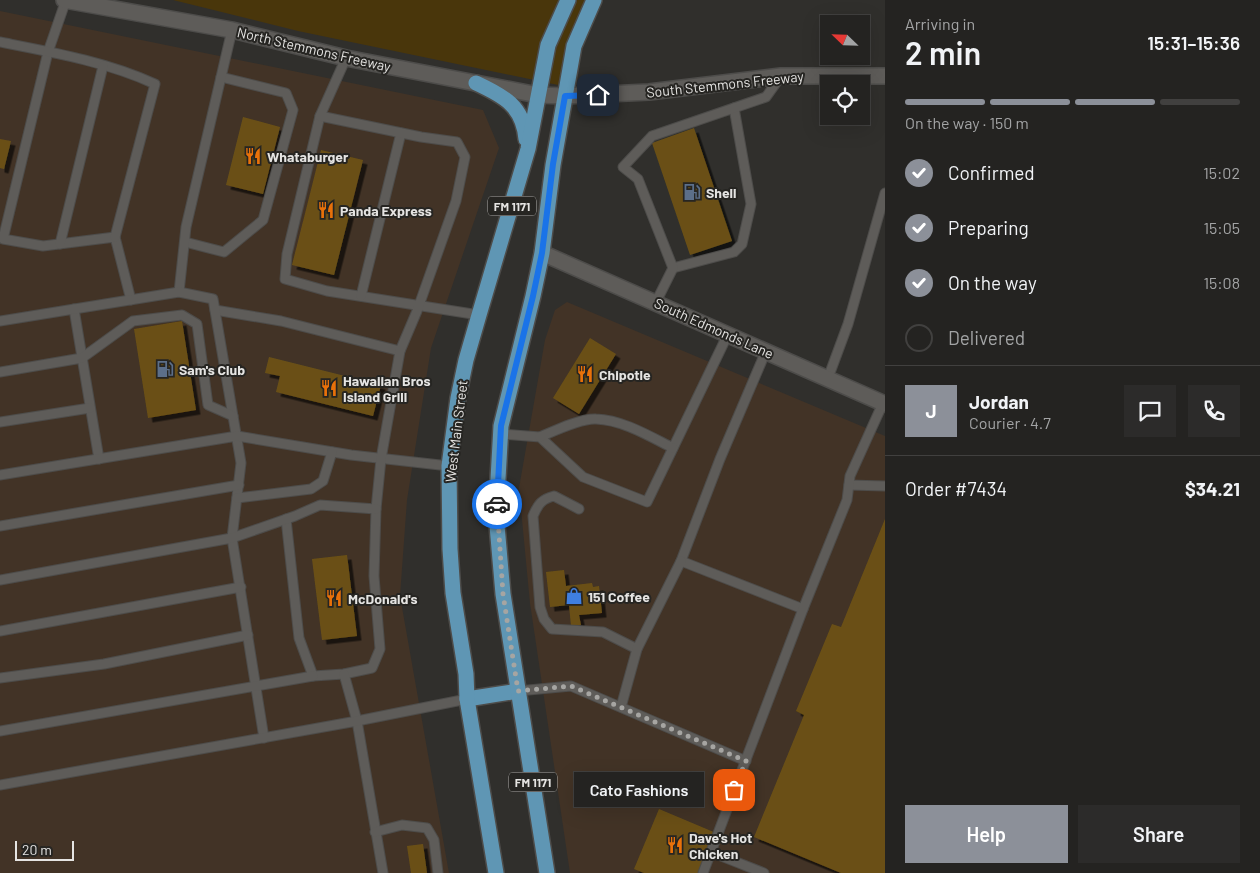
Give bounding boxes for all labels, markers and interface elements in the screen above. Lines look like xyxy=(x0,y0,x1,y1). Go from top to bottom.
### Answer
text: Arriving in xyxy=(905,14,975,33)
north arrow xyxy=(820,15,870,65)
map controls xyxy=(820,15,870,125)
street label: North Stemmons Freeway xyxy=(236,23,393,75)
text: 15:31–15:36 xyxy=(1147,31,1240,54)
text: 2 min xyxy=(905,33,981,71)
street label: South Stemmons Freeway xyxy=(646,67,805,101)
pin xyxy=(577,74,619,116)
button: locate xyxy=(820,75,870,125)
icon: home xyxy=(584,81,612,109)
text: On the way · 150 m xyxy=(905,113,1029,132)
restaurant icon: Whataburger xyxy=(243,146,263,166)
place label: Whataburger xyxy=(267,148,349,165)
icon: check xyxy=(905,159,933,187)
text: Confirmed xyxy=(948,161,1035,184)
text: 15:02 xyxy=(1203,163,1240,182)
fuel station icon: Shell xyxy=(682,182,702,202)
place label: Shell xyxy=(706,184,736,201)
road number: FM 1171 xyxy=(488,197,536,216)
restaurant icon: Panda Express xyxy=(316,200,336,220)
place label: Panda Express xyxy=(340,202,432,219)
icon: check xyxy=(905,214,933,242)
text: Preparing xyxy=(948,216,1029,239)
text: 15:05 xyxy=(1203,218,1240,237)
icon: check xyxy=(905,269,933,297)
text: On the way xyxy=(948,271,1037,294)
text: 15:08 xyxy=(1203,273,1240,292)
street label: South Edmonds Lane xyxy=(652,294,776,362)
text: Delivered xyxy=(948,326,1025,349)
fuel station icon: Sam's Club xyxy=(155,359,175,379)
place label: Sam's Club xyxy=(179,361,245,378)
restaurant icon: Chipotle xyxy=(575,364,595,384)
place label: Chipotle xyxy=(599,366,651,383)
place label: Hawaiian Bros Island Grill xyxy=(343,372,431,405)
restaurant icon: Hawaiian Bros Island Grill xyxy=(319,378,339,398)
street label: West Main Street xyxy=(441,379,471,483)
button: chat xyxy=(1124,385,1176,437)
button: phone xyxy=(1188,385,1240,437)
text: Jordan xyxy=(969,390,1029,413)
text: J xyxy=(925,399,937,422)
text: Courier · 4.7 xyxy=(969,413,1051,432)
text: Order #7434 xyxy=(905,477,1007,500)
text: $34.21 xyxy=(1185,477,1240,500)
courier xyxy=(472,479,522,529)
icon: car xyxy=(483,490,511,518)
shop icon: 151 Coffee xyxy=(564,586,584,606)
restaurant icon: McDonald's xyxy=(324,588,344,608)
place label: 151 Coffee xyxy=(588,588,650,605)
place label: McDonald's xyxy=(348,590,417,607)
pin xyxy=(713,769,755,811)
road number: FM 1171 xyxy=(509,772,557,792)
callout: Cato Fashions xyxy=(574,772,704,808)
icon: bag xyxy=(720,776,748,804)
text: Cato Fashions xyxy=(590,780,688,799)
button: Help xyxy=(905,805,1068,863)
button: Share xyxy=(1078,805,1240,863)
place label: Dave's Hot Chicken xyxy=(689,829,752,862)
restaurant icon: Dave's Hot Chicken xyxy=(665,835,685,855)
scale bar xyxy=(15,838,74,861)
text: 20 m xyxy=(22,841,52,858)

